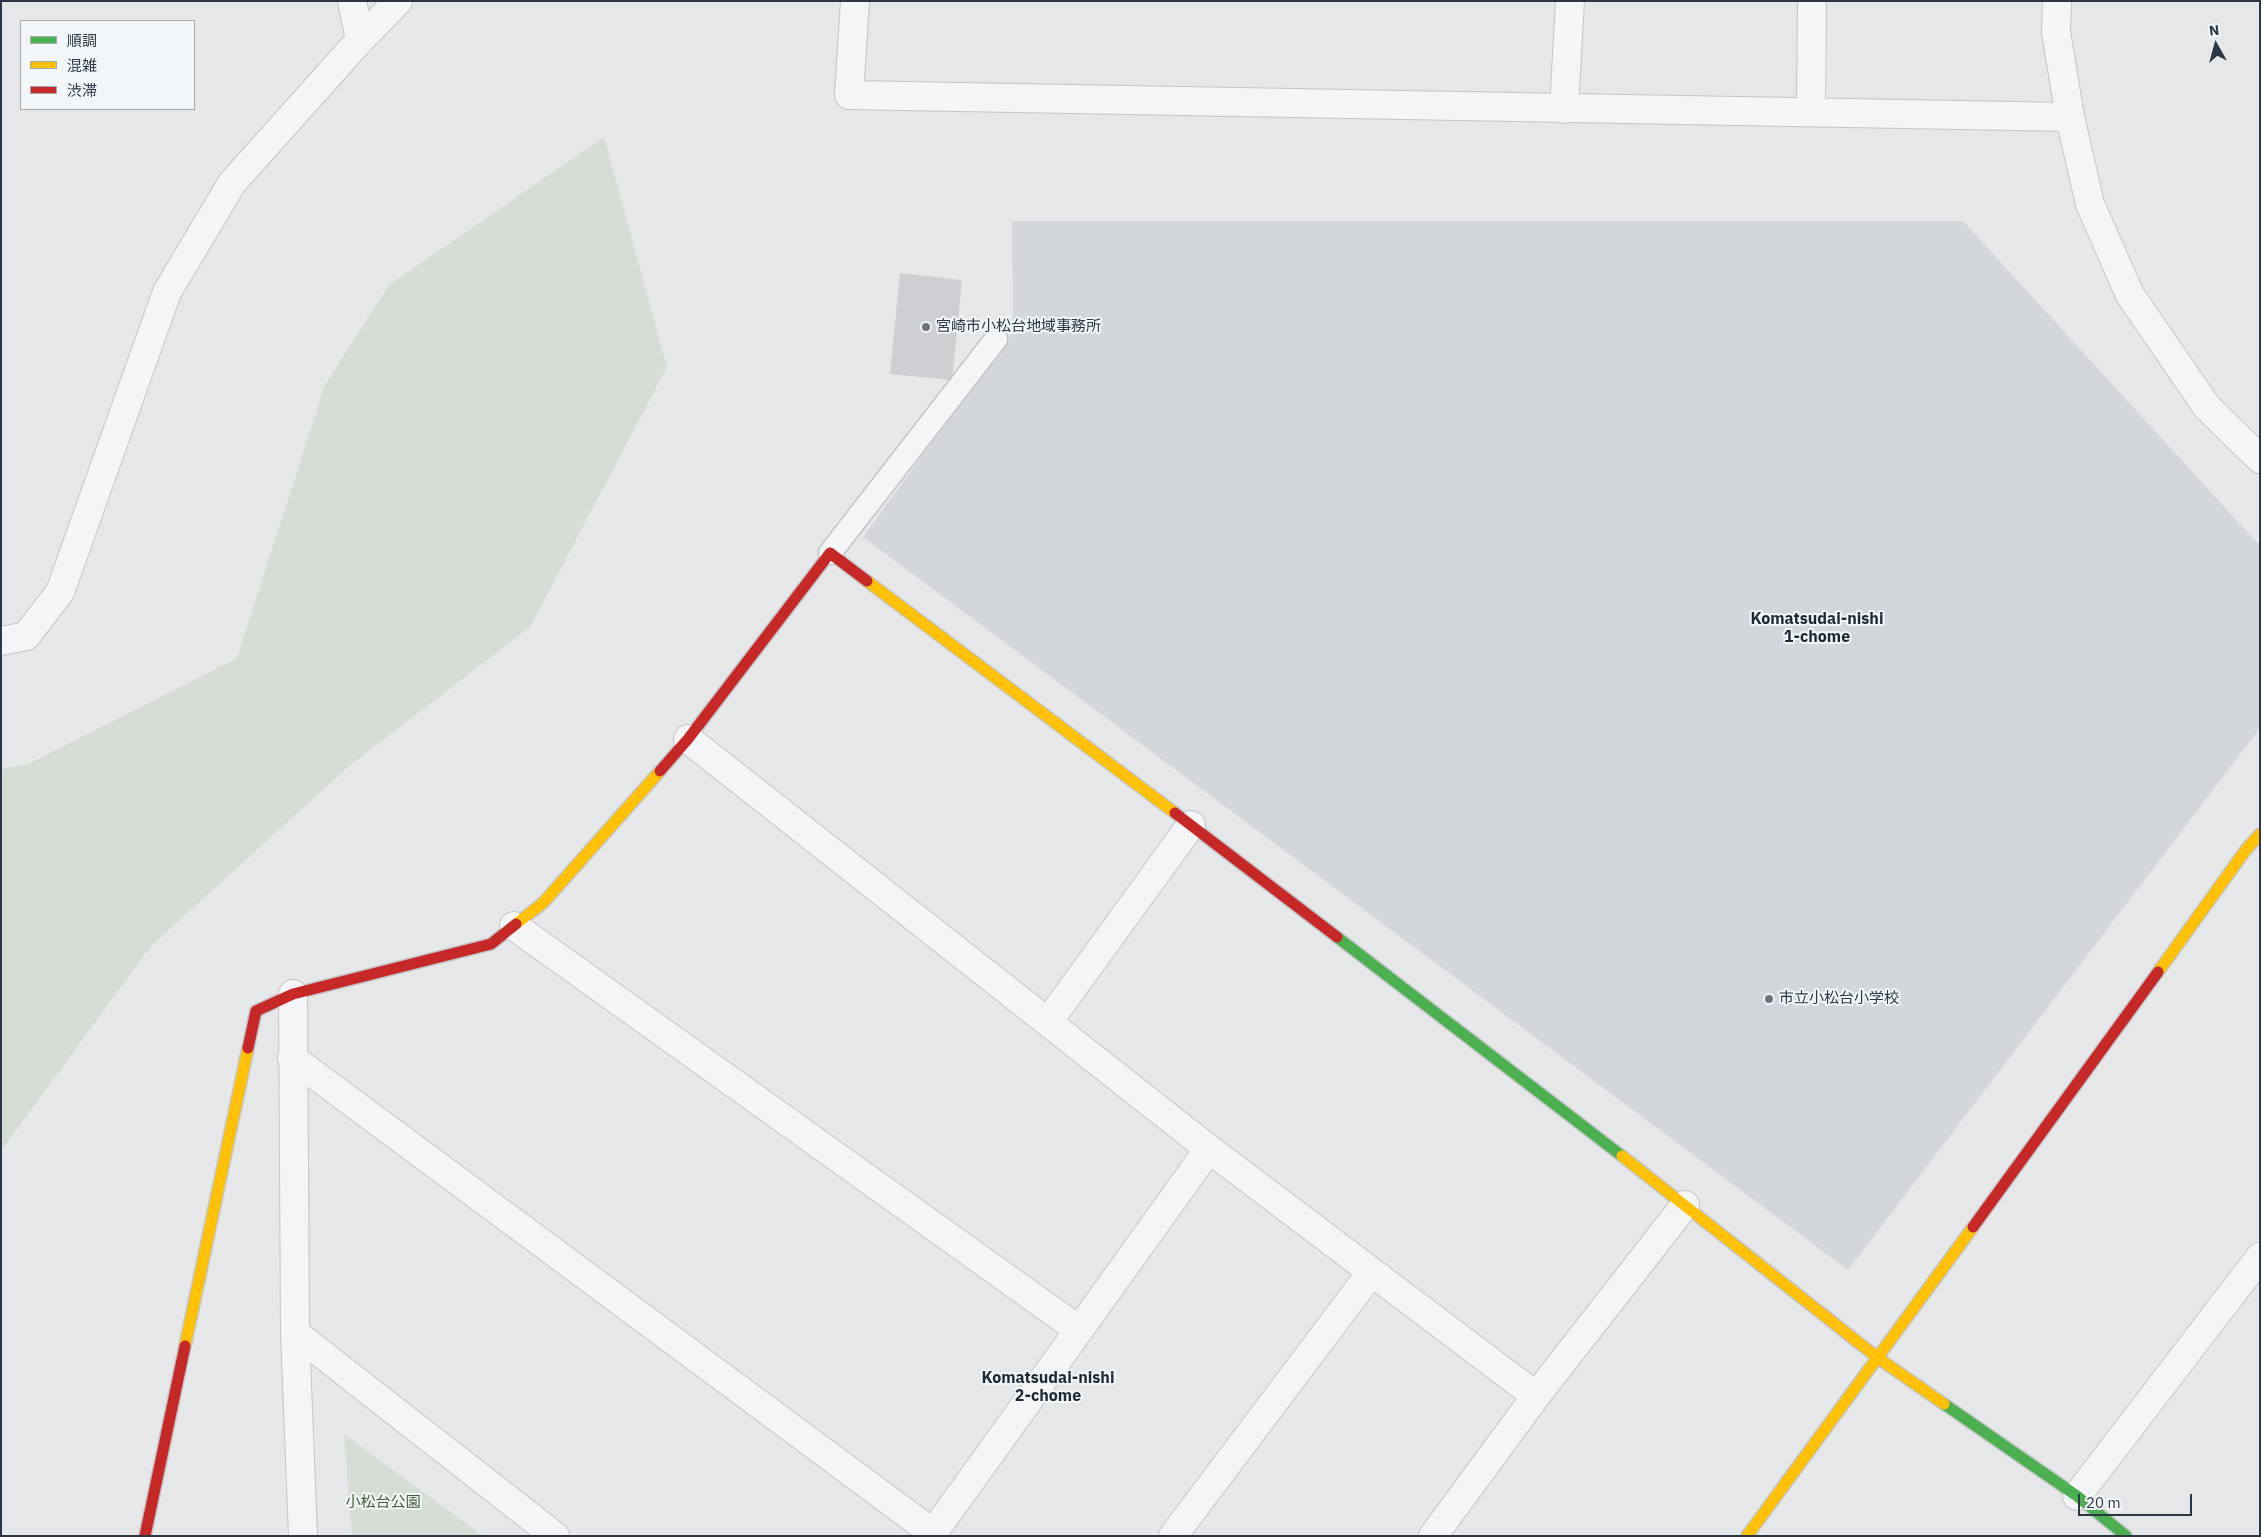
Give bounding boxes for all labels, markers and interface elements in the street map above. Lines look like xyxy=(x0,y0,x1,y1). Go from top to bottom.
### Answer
legend xyxy=(20,20,195,110)
north arrow xyxy=(2191,20,2241,70)
text: N xyxy=(2208,21,2220,40)
text: 順調 xyxy=(67,31,97,50)
text: 混雑 xyxy=(67,56,97,75)
text: 渋滞 xyxy=(67,81,97,100)
place label: 宮崎市小松台地域事務所 xyxy=(936,318,1101,336)
marker: 宮崎市小松台地域事務所 xyxy=(920,321,932,333)
district label: Komatsudai-nishi 1-chome xyxy=(1751,609,1883,647)
place label: 市立小松台小学校 xyxy=(1779,990,1899,1008)
marker: 市立小松台小学校 xyxy=(1763,993,1775,1005)
district label: Komatsudai-nishi 2-chome xyxy=(982,1368,1114,1406)
scale bar xyxy=(2081,1484,2195,1516)
text: 20 m xyxy=(2086,1493,2121,1512)
park label: 小松台公園 xyxy=(346,1494,420,1512)

